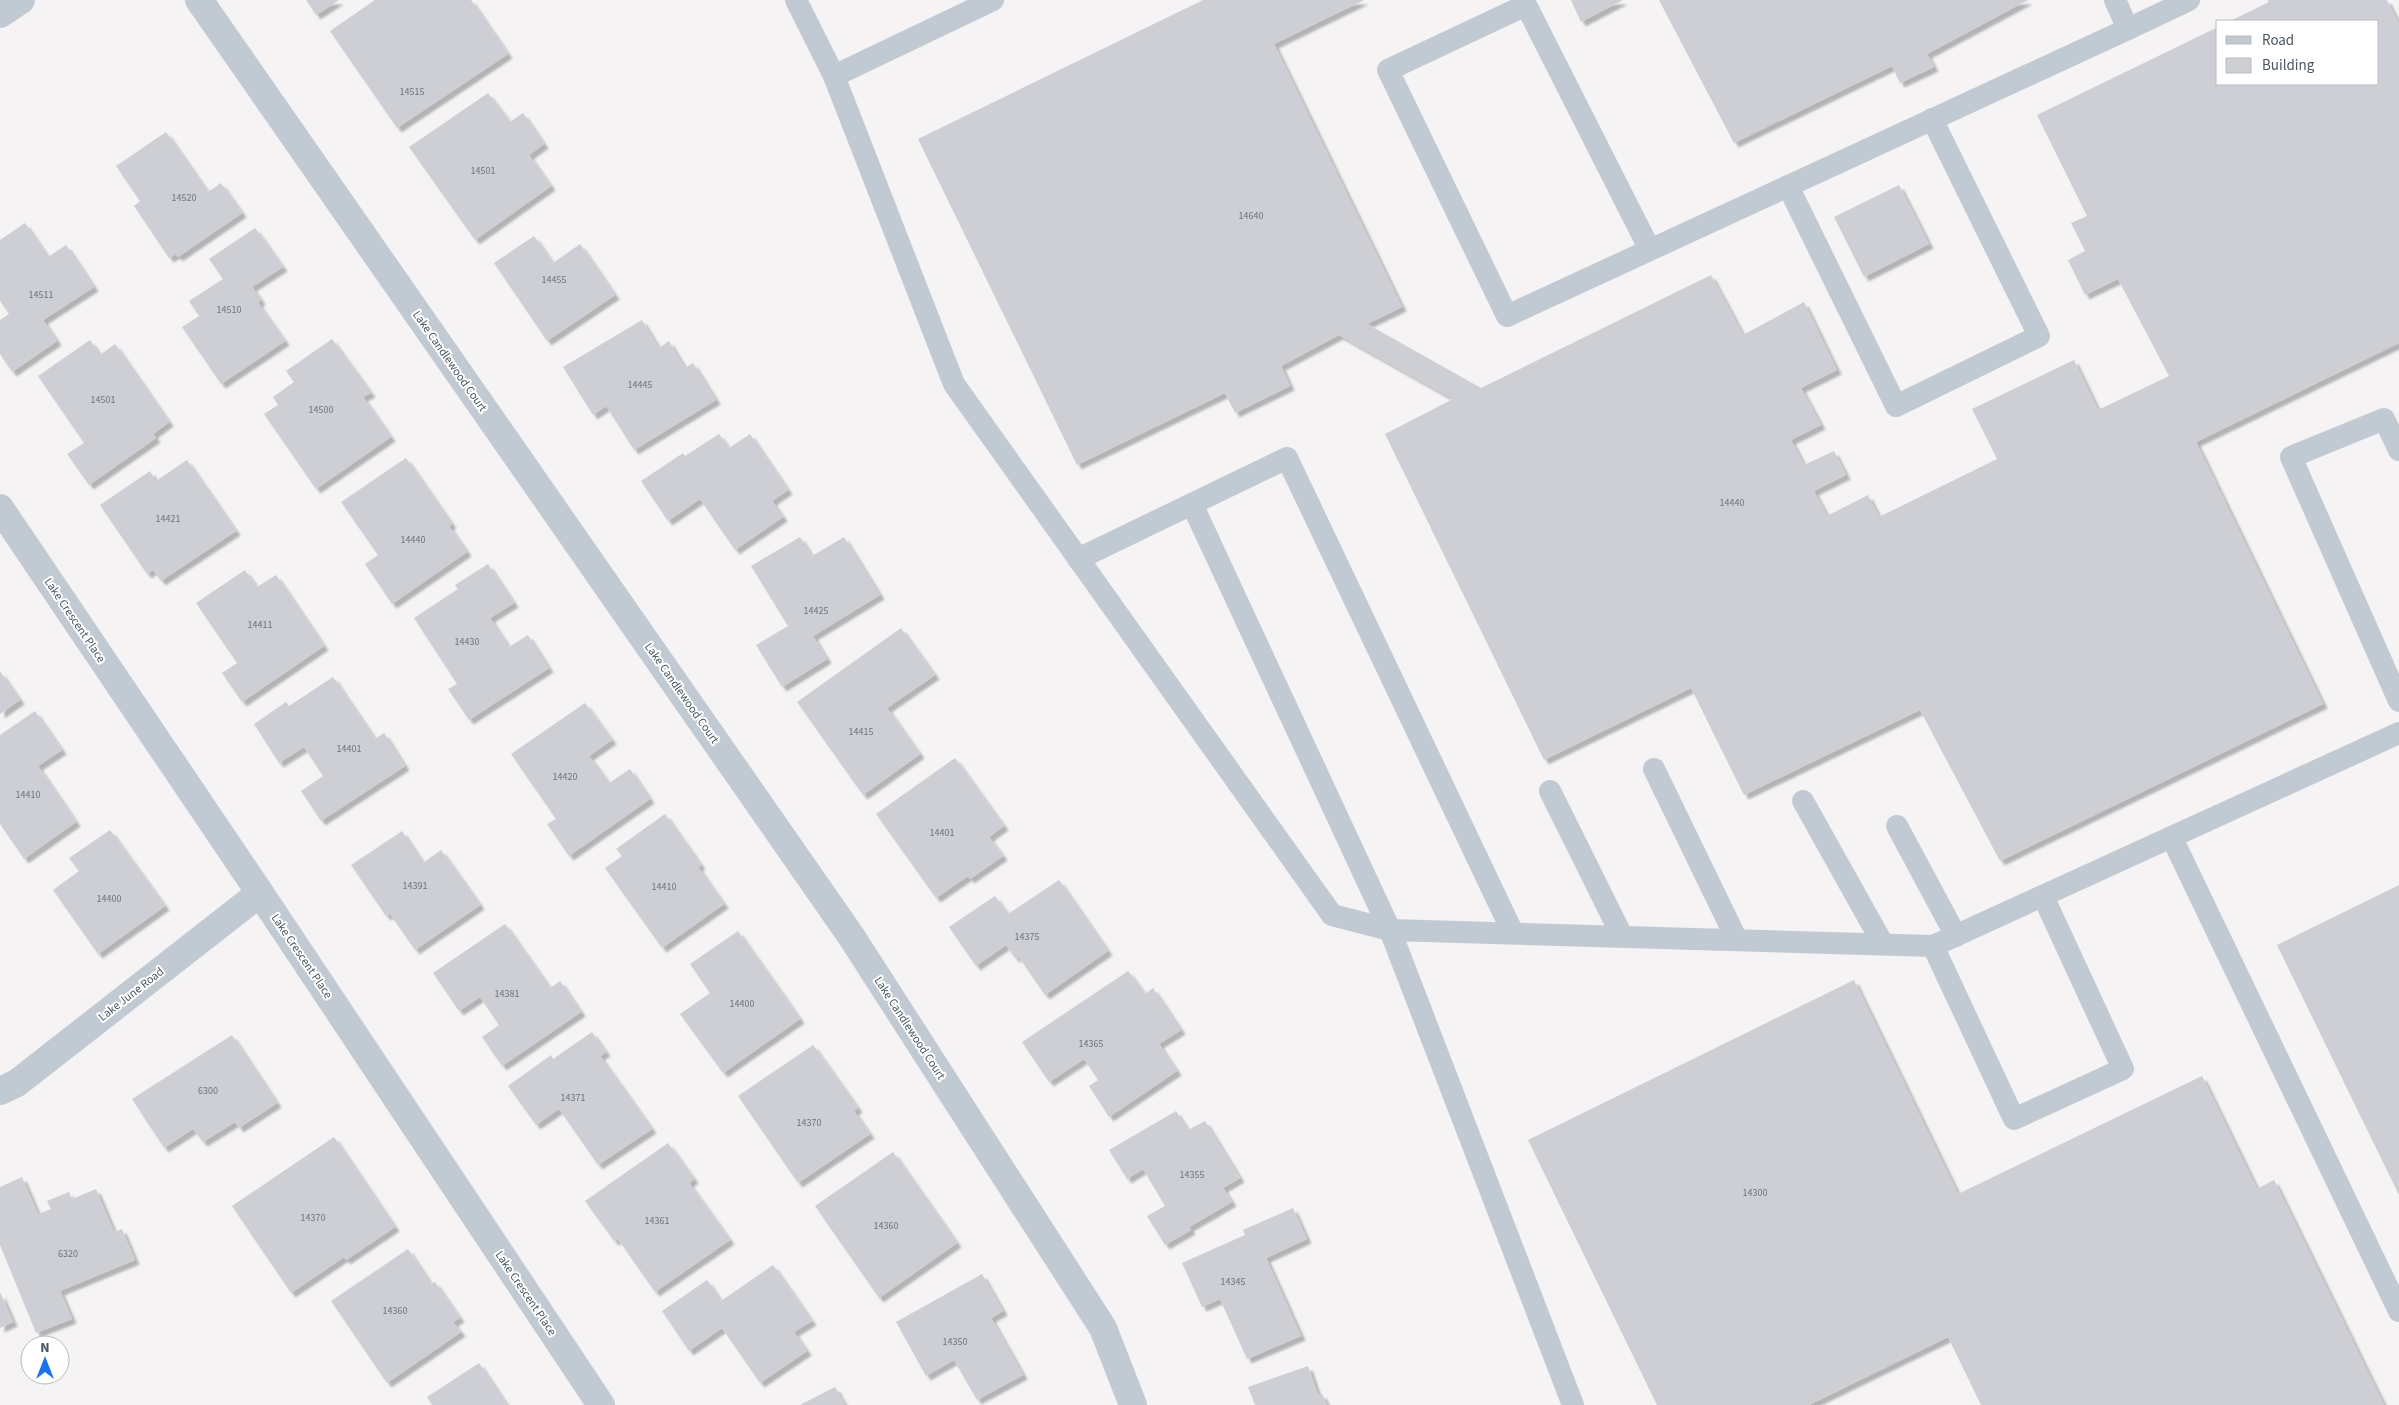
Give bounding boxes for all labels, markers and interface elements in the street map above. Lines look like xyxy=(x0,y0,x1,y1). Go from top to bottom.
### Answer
legend xyxy=(2216,20,2379,85)
text: Road xyxy=(2262,30,2294,51)
text: Building xyxy=(2262,55,2315,76)
house number: 14515 xyxy=(400,85,424,99)
house number: 14501 xyxy=(471,164,495,178)
house number: 14520 xyxy=(172,191,196,205)
house number: 14640 xyxy=(1239,209,1263,223)
house number: 14455 xyxy=(542,273,566,287)
house number: 14511 xyxy=(29,288,53,302)
house number: 14510 xyxy=(217,303,241,317)
street label: Lake Candlewood Court xyxy=(408,307,491,415)
house number: 14445 xyxy=(628,378,652,392)
house number: 14501 xyxy=(91,393,115,407)
house number: 14500 xyxy=(309,403,333,417)
house number: 14440 xyxy=(1720,496,1744,510)
house number: 14421 xyxy=(156,512,180,526)
house number: 14440 xyxy=(401,533,425,547)
street label: Lake Crescent Place xyxy=(40,574,109,666)
house number: 14425 xyxy=(804,604,828,618)
house number: 14411 xyxy=(248,618,272,632)
house number: 14430 xyxy=(455,635,479,649)
street label: Lake Candlewood Court xyxy=(640,639,723,747)
house number: 14415 xyxy=(849,725,873,739)
house number: 14401 xyxy=(337,742,361,756)
house number: 14420 xyxy=(553,770,577,784)
house number: 14410 xyxy=(16,788,40,802)
house number: 14401 xyxy=(930,826,954,840)
house number: 14391 xyxy=(403,879,427,893)
house number: 14410 xyxy=(652,880,676,894)
house number: 14400 xyxy=(97,892,121,906)
street label: Lake Crescent Place xyxy=(267,910,336,1002)
house number: 14375 xyxy=(1015,930,1039,944)
street label: Lake June Road xyxy=(95,963,168,1025)
street label: Lake Candlewood Court xyxy=(870,973,949,1083)
house number: 14381 xyxy=(495,987,519,1001)
house number: 14400 xyxy=(730,997,754,1011)
house number: 14365 xyxy=(1079,1037,1103,1051)
house number: 6300 xyxy=(198,1084,218,1098)
house number: 14371 xyxy=(561,1091,585,1105)
house number: 14370 xyxy=(797,1116,821,1130)
house number: 14355 xyxy=(1180,1168,1204,1182)
house number: 14300 xyxy=(1743,1186,1767,1200)
house number: 14370 xyxy=(301,1211,325,1225)
house number: 14361 xyxy=(645,1214,669,1228)
house number: 14360 xyxy=(874,1219,898,1233)
house number: 6320 xyxy=(58,1247,78,1261)
street label: Lake Crescent Place xyxy=(491,1247,560,1339)
house number: 14345 xyxy=(1221,1275,1245,1289)
house number: 14360 xyxy=(383,1304,407,1318)
north arrow xyxy=(20,1335,70,1385)
house number: 14350 xyxy=(943,1335,967,1349)
text: N xyxy=(40,1338,50,1358)

